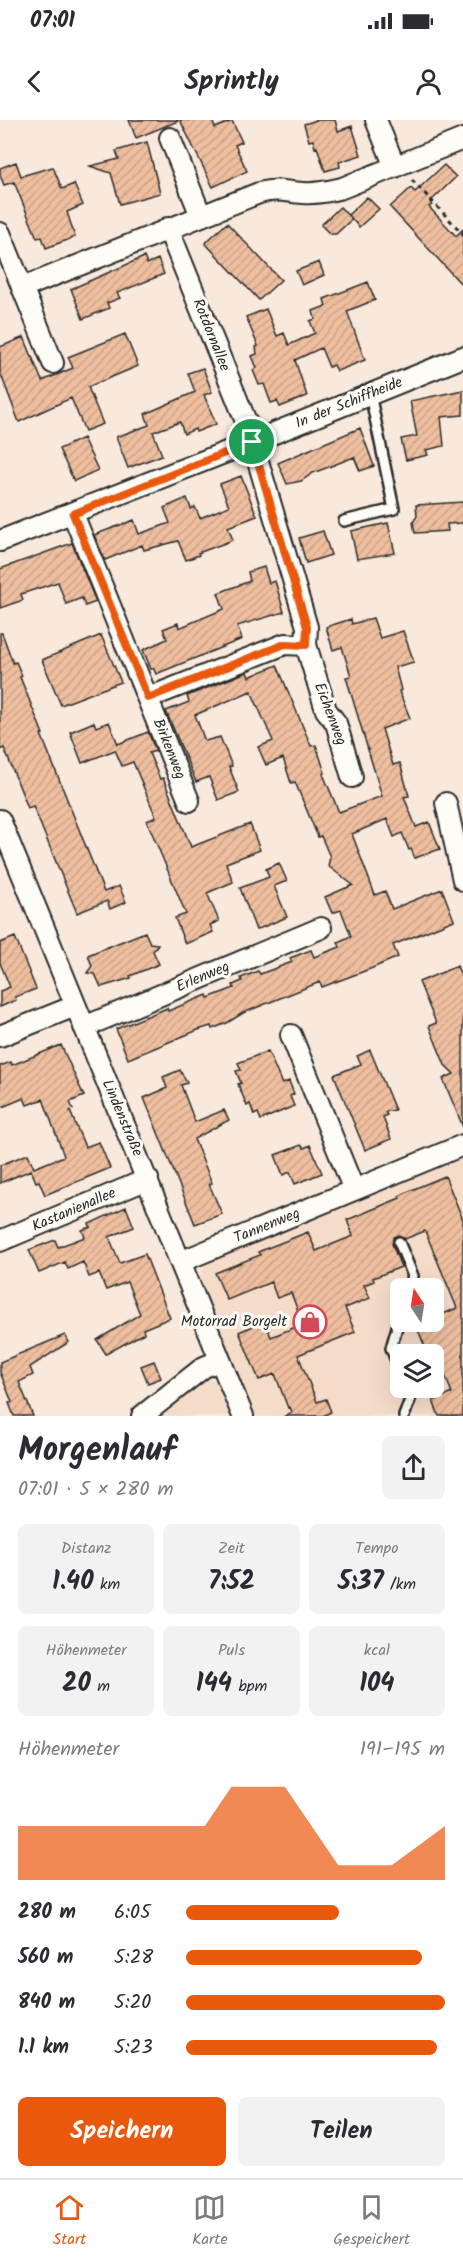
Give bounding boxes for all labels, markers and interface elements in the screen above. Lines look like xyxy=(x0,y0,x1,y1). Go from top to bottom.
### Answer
text: 07:01 xyxy=(30,4,75,39)
text: Sprintly xyxy=(184,60,279,103)
icon: back xyxy=(18,65,51,98)
icon: person xyxy=(412,65,445,98)
street label: Rotdornallee xyxy=(186,295,237,375)
street label: In der Schiffheide xyxy=(292,370,407,435)
pin xyxy=(226,416,277,467)
icon: arrive xyxy=(235,425,268,458)
street label: Eichenweg xyxy=(307,679,353,749)
street label: Birkenweg xyxy=(146,715,192,783)
street label: Erlenweg xyxy=(172,955,234,999)
street label: Lindenstraße xyxy=(95,1076,149,1161)
street label: Kastanienallee xyxy=(28,1181,120,1238)
street label: Tannenweg xyxy=(230,1202,304,1250)
north arrow xyxy=(390,1278,444,1332)
map controls xyxy=(390,1278,444,1398)
shop icon: Motorrad Borgelt xyxy=(292,1304,328,1340)
place label: Motorrad Borgelt xyxy=(181,1310,287,1334)
button: layers xyxy=(390,1344,444,1398)
text: Morgenlauf xyxy=(18,1425,176,1478)
button: share xyxy=(382,1436,445,1499)
text: 07:01 · 5 × 280 m xyxy=(18,1474,173,1506)
text: Distanz xyxy=(61,1536,111,1561)
text: Zeit xyxy=(218,1536,245,1561)
text: Tempo xyxy=(355,1536,399,1561)
text: 1.40 xyxy=(52,1561,94,1603)
text: 7:52 xyxy=(208,1561,255,1603)
text: 5:37 xyxy=(338,1561,384,1603)
text: km xyxy=(94,1572,120,1597)
text: /km xyxy=(384,1572,416,1597)
text: Höhenmeter xyxy=(46,1638,127,1663)
text: Puls xyxy=(218,1638,245,1663)
text: kcal xyxy=(364,1638,390,1663)
text: 20 xyxy=(62,1663,91,1705)
text: 144 xyxy=(196,1663,232,1705)
text: 104 xyxy=(359,1663,395,1705)
text: m xyxy=(91,1674,110,1699)
text: bpm xyxy=(232,1674,267,1699)
text: Höhenmeter xyxy=(18,1734,119,1766)
text: 191–195 m xyxy=(360,1734,445,1766)
text: 280 m xyxy=(18,1897,76,1929)
text: 6:05 xyxy=(114,1897,151,1929)
text: 560 m xyxy=(18,1942,73,1974)
text: 5:28 xyxy=(114,1942,153,1974)
text: 840 m xyxy=(18,1987,75,2019)
text: 5:20 xyxy=(114,1987,151,2019)
text: 1.1 km xyxy=(18,2032,69,2064)
text: 5:23 xyxy=(114,2032,153,2064)
button: Speichern xyxy=(18,2097,226,2166)
button: Teilen xyxy=(238,2097,445,2166)
tab: Start xyxy=(53,2191,86,2252)
tab: Karte xyxy=(192,2191,228,2252)
tab: Gespeichert xyxy=(333,2191,410,2252)

